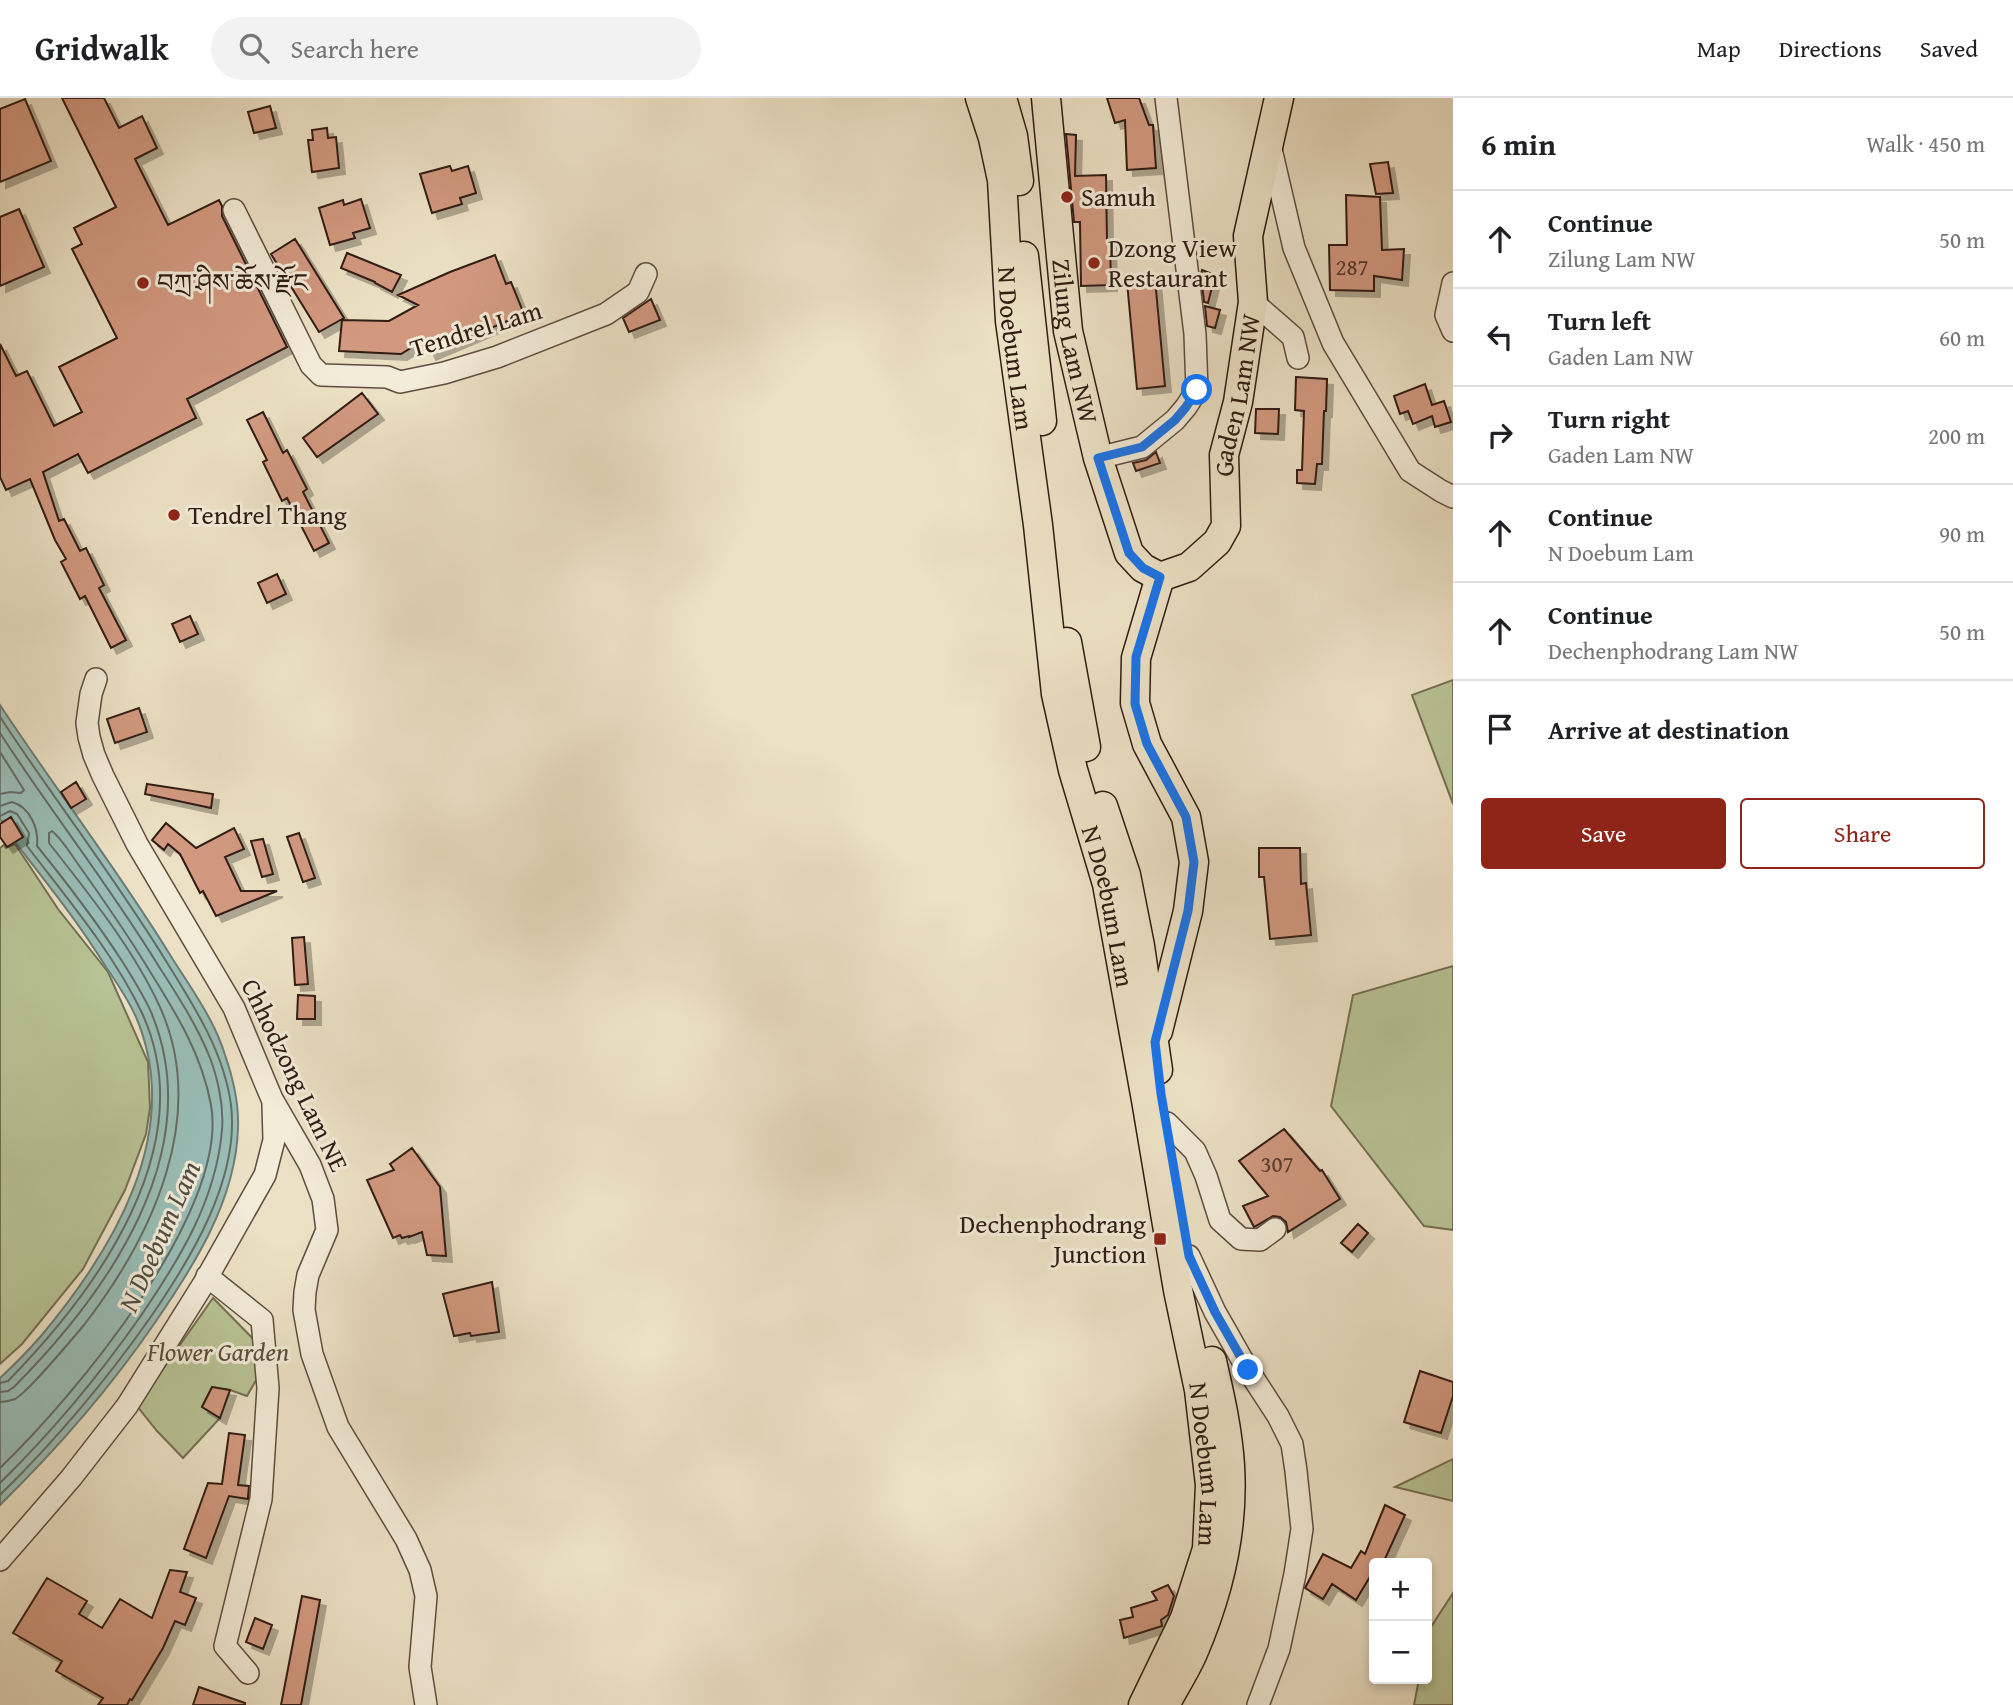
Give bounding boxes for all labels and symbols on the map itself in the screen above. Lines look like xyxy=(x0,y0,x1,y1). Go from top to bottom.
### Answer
place label: Samuh xyxy=(1081,177,1156,216)
marker: Samuh xyxy=(1059,189,1075,205)
place label: Dzong View Restaurant xyxy=(1108,228,1237,297)
house number: 287 xyxy=(1335,250,1369,283)
marker: Dzong View Restaurant xyxy=(1086,255,1102,271)
street label: Zilung Lam NW xyxy=(1042,257,1109,427)
place label: བཀྲ་ཤིས་ཆོས་རྫོང xyxy=(157,263,309,305)
street label: N Doebum Lam xyxy=(988,265,1045,433)
marker: བཀྲ་ཤིས་ཆོས་རྫོང xyxy=(135,275,151,291)
street label: Tendrel Lam xyxy=(405,290,547,367)
street label: Gaden Lam NW xyxy=(1203,311,1270,477)
route start xyxy=(1181,374,1212,405)
place label: Tendrel Thang xyxy=(188,495,347,534)
marker: Tendrel Thang xyxy=(166,507,182,523)
street label: N Doebum Lam xyxy=(1072,820,1145,990)
street label: Chhodzong Lam NE xyxy=(232,972,359,1178)
house number: 307 xyxy=(1260,1147,1294,1180)
water label: N Doebum Lam xyxy=(106,1153,210,1319)
place label: Dechenphodrang Junction xyxy=(959,1204,1146,1273)
marker: Dechenphodrang Junction xyxy=(1152,1231,1168,1247)
park label: Flower Garden xyxy=(146,1332,289,1371)
route end xyxy=(1232,1354,1263,1385)
street label: N Doebum Lam xyxy=(1179,1380,1231,1547)

